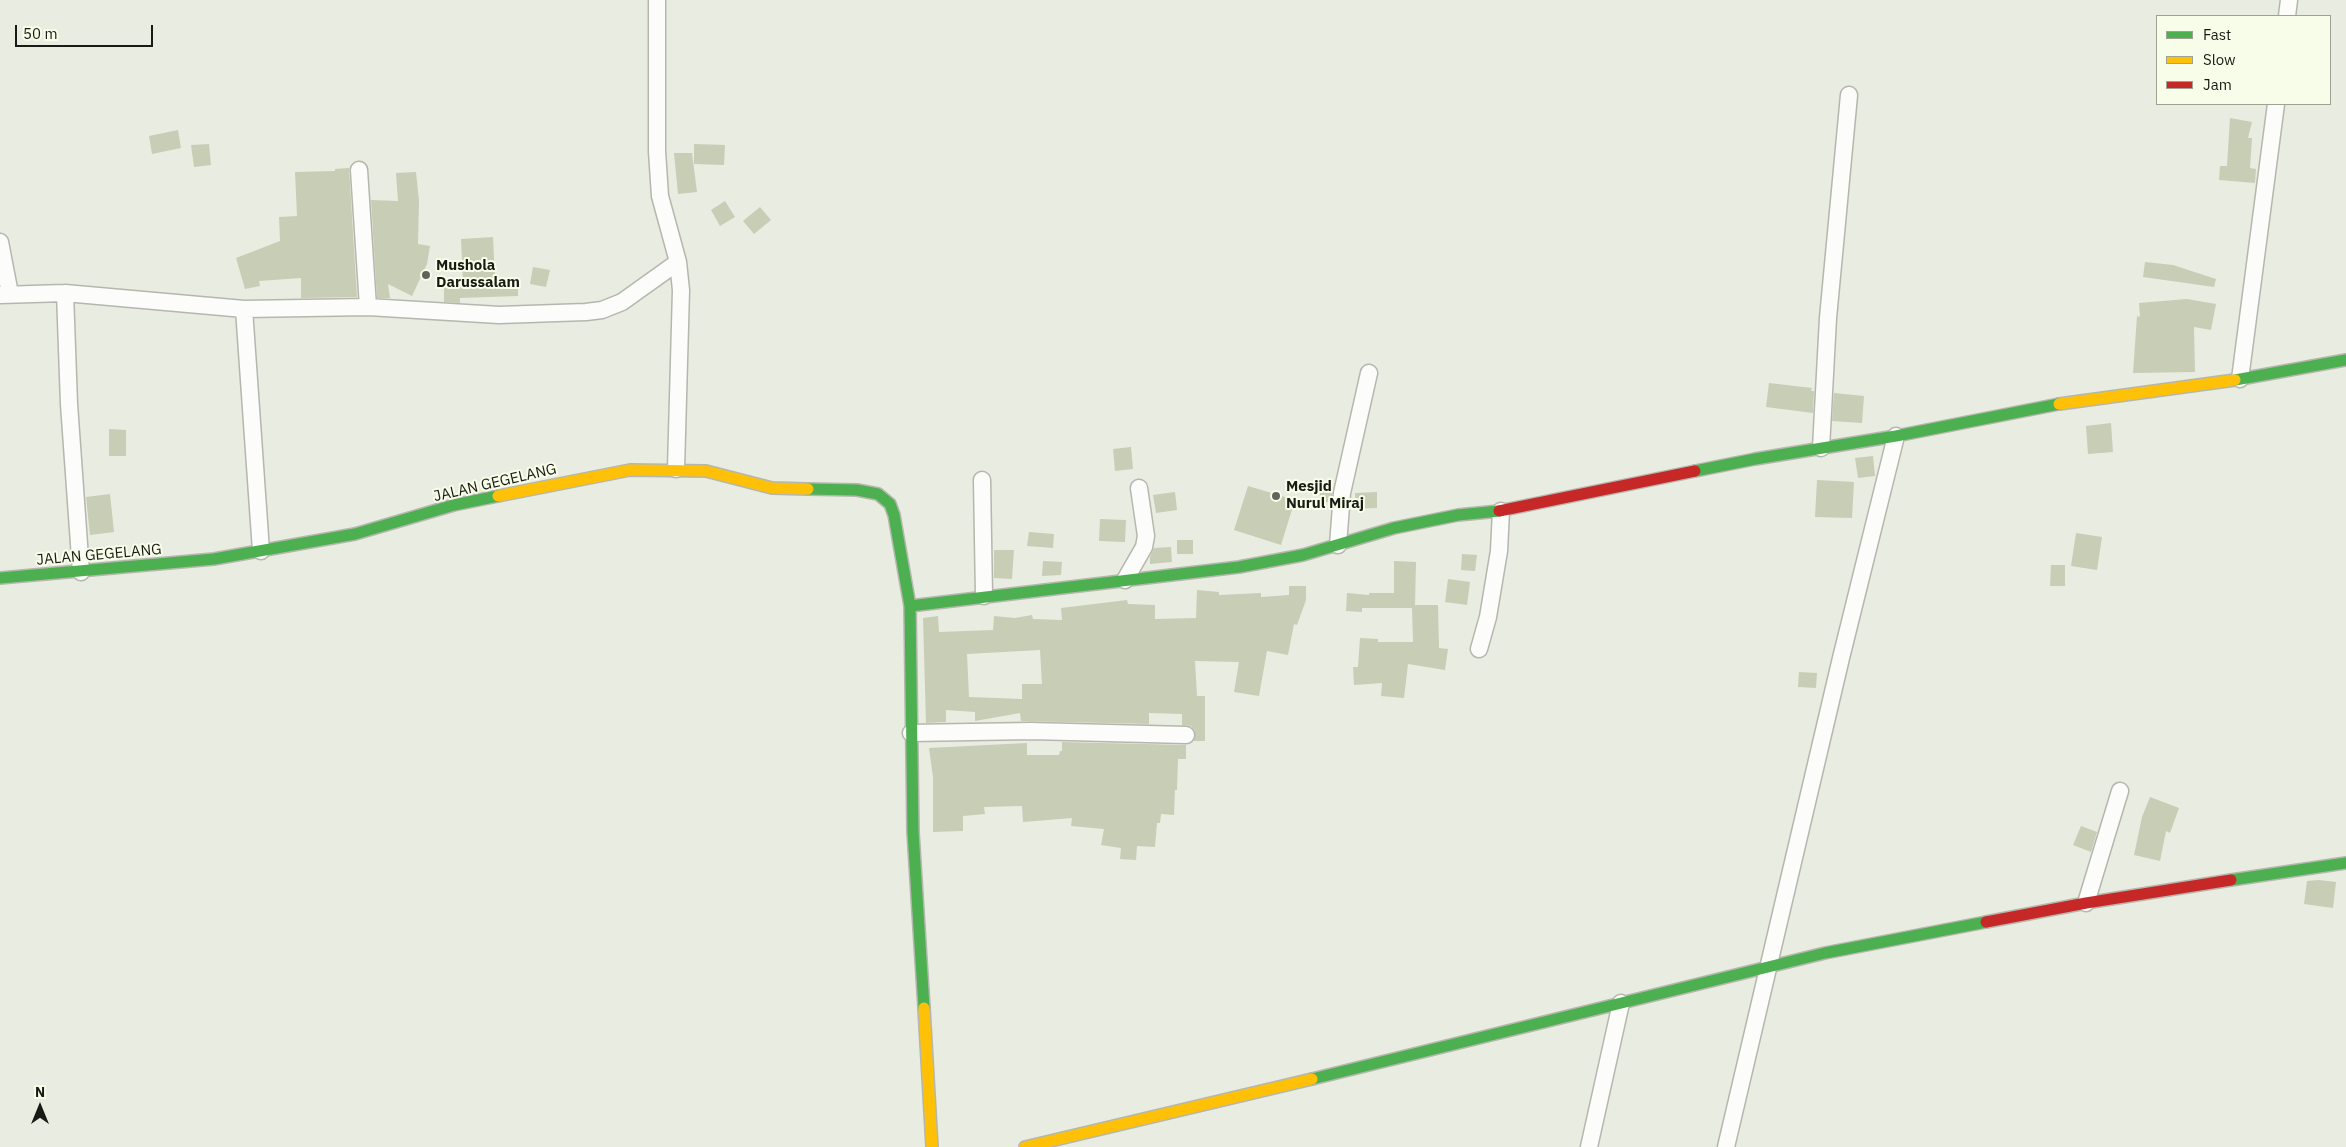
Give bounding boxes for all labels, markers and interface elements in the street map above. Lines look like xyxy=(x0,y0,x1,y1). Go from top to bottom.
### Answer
scale bar xyxy=(18,15,155,47)
legend xyxy=(2156,15,2331,105)
text: 50 m xyxy=(23,24,58,43)
text: Fast xyxy=(2203,25,2231,44)
text: Slow xyxy=(2203,50,2236,69)
text: Jam xyxy=(2203,75,2232,94)
place label: Mushola Darussalam xyxy=(436,257,520,292)
marker: Mushola Darussalam xyxy=(420,269,432,281)
street label: JALAN GEGELANG xyxy=(432,460,558,506)
place label: Mesjid Nurul Miraj xyxy=(1286,478,1364,513)
marker: Mesjid Nurul Miraj xyxy=(1270,490,1282,502)
street label: JALAN GEGELANG xyxy=(36,541,162,569)
north arrow xyxy=(15,1082,65,1132)
text: N xyxy=(35,1083,45,1101)

